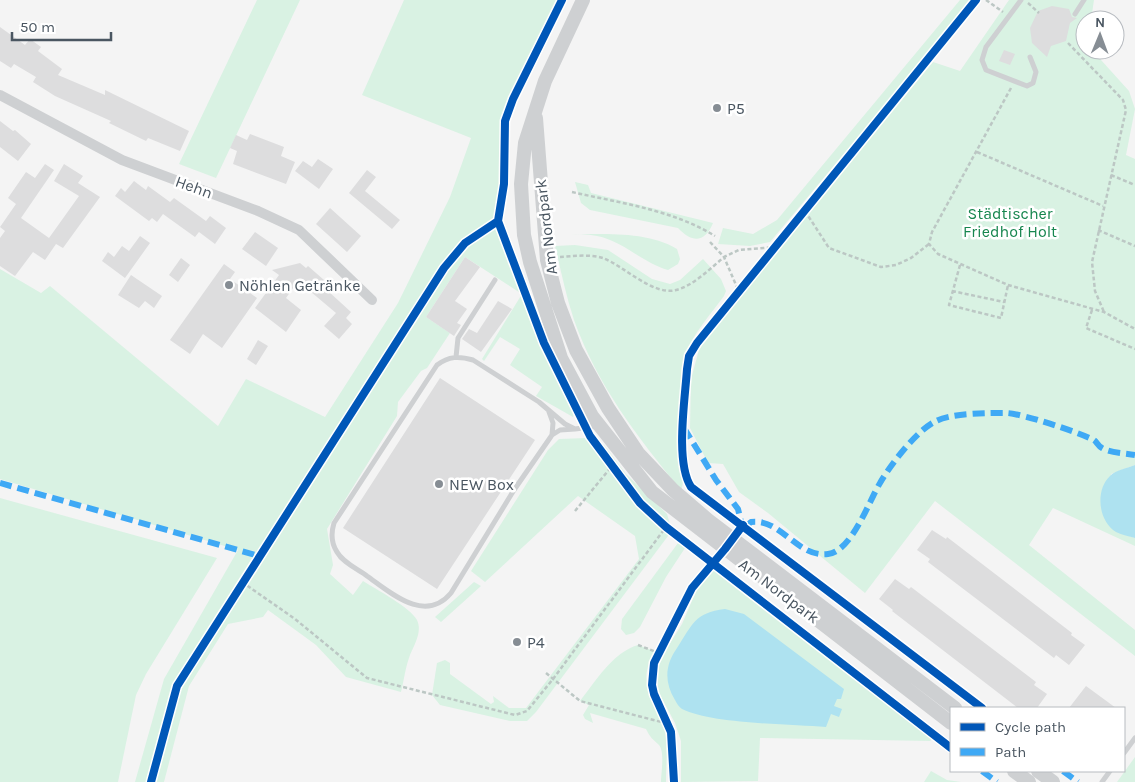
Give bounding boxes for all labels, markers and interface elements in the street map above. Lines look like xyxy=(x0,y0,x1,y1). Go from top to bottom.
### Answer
scale bar xyxy=(12,10,111,42)
north arrow xyxy=(1075,10,1125,60)
text: N xyxy=(1095,14,1105,31)
text: 50 m xyxy=(20,18,55,36)
place label: P5 xyxy=(727,99,745,118)
marker: P5 xyxy=(711,102,723,114)
street label: Hehn xyxy=(173,172,215,202)
street label: Am Nordpark xyxy=(531,178,561,276)
park label: Städtischer Friedhof Holt xyxy=(963,204,1057,241)
place label: Nöhlen Getränke xyxy=(239,276,361,295)
marker: Nöhlen Getränke xyxy=(223,279,235,291)
place label: NEW Box xyxy=(449,475,514,494)
marker: NEW Box xyxy=(433,478,445,490)
street label: Am Nordpark xyxy=(735,555,823,627)
place label: P4 xyxy=(527,633,545,652)
marker: P4 xyxy=(511,636,523,648)
legend xyxy=(950,707,1125,772)
text: Cycle path xyxy=(995,718,1066,736)
text: Path xyxy=(995,743,1026,761)

